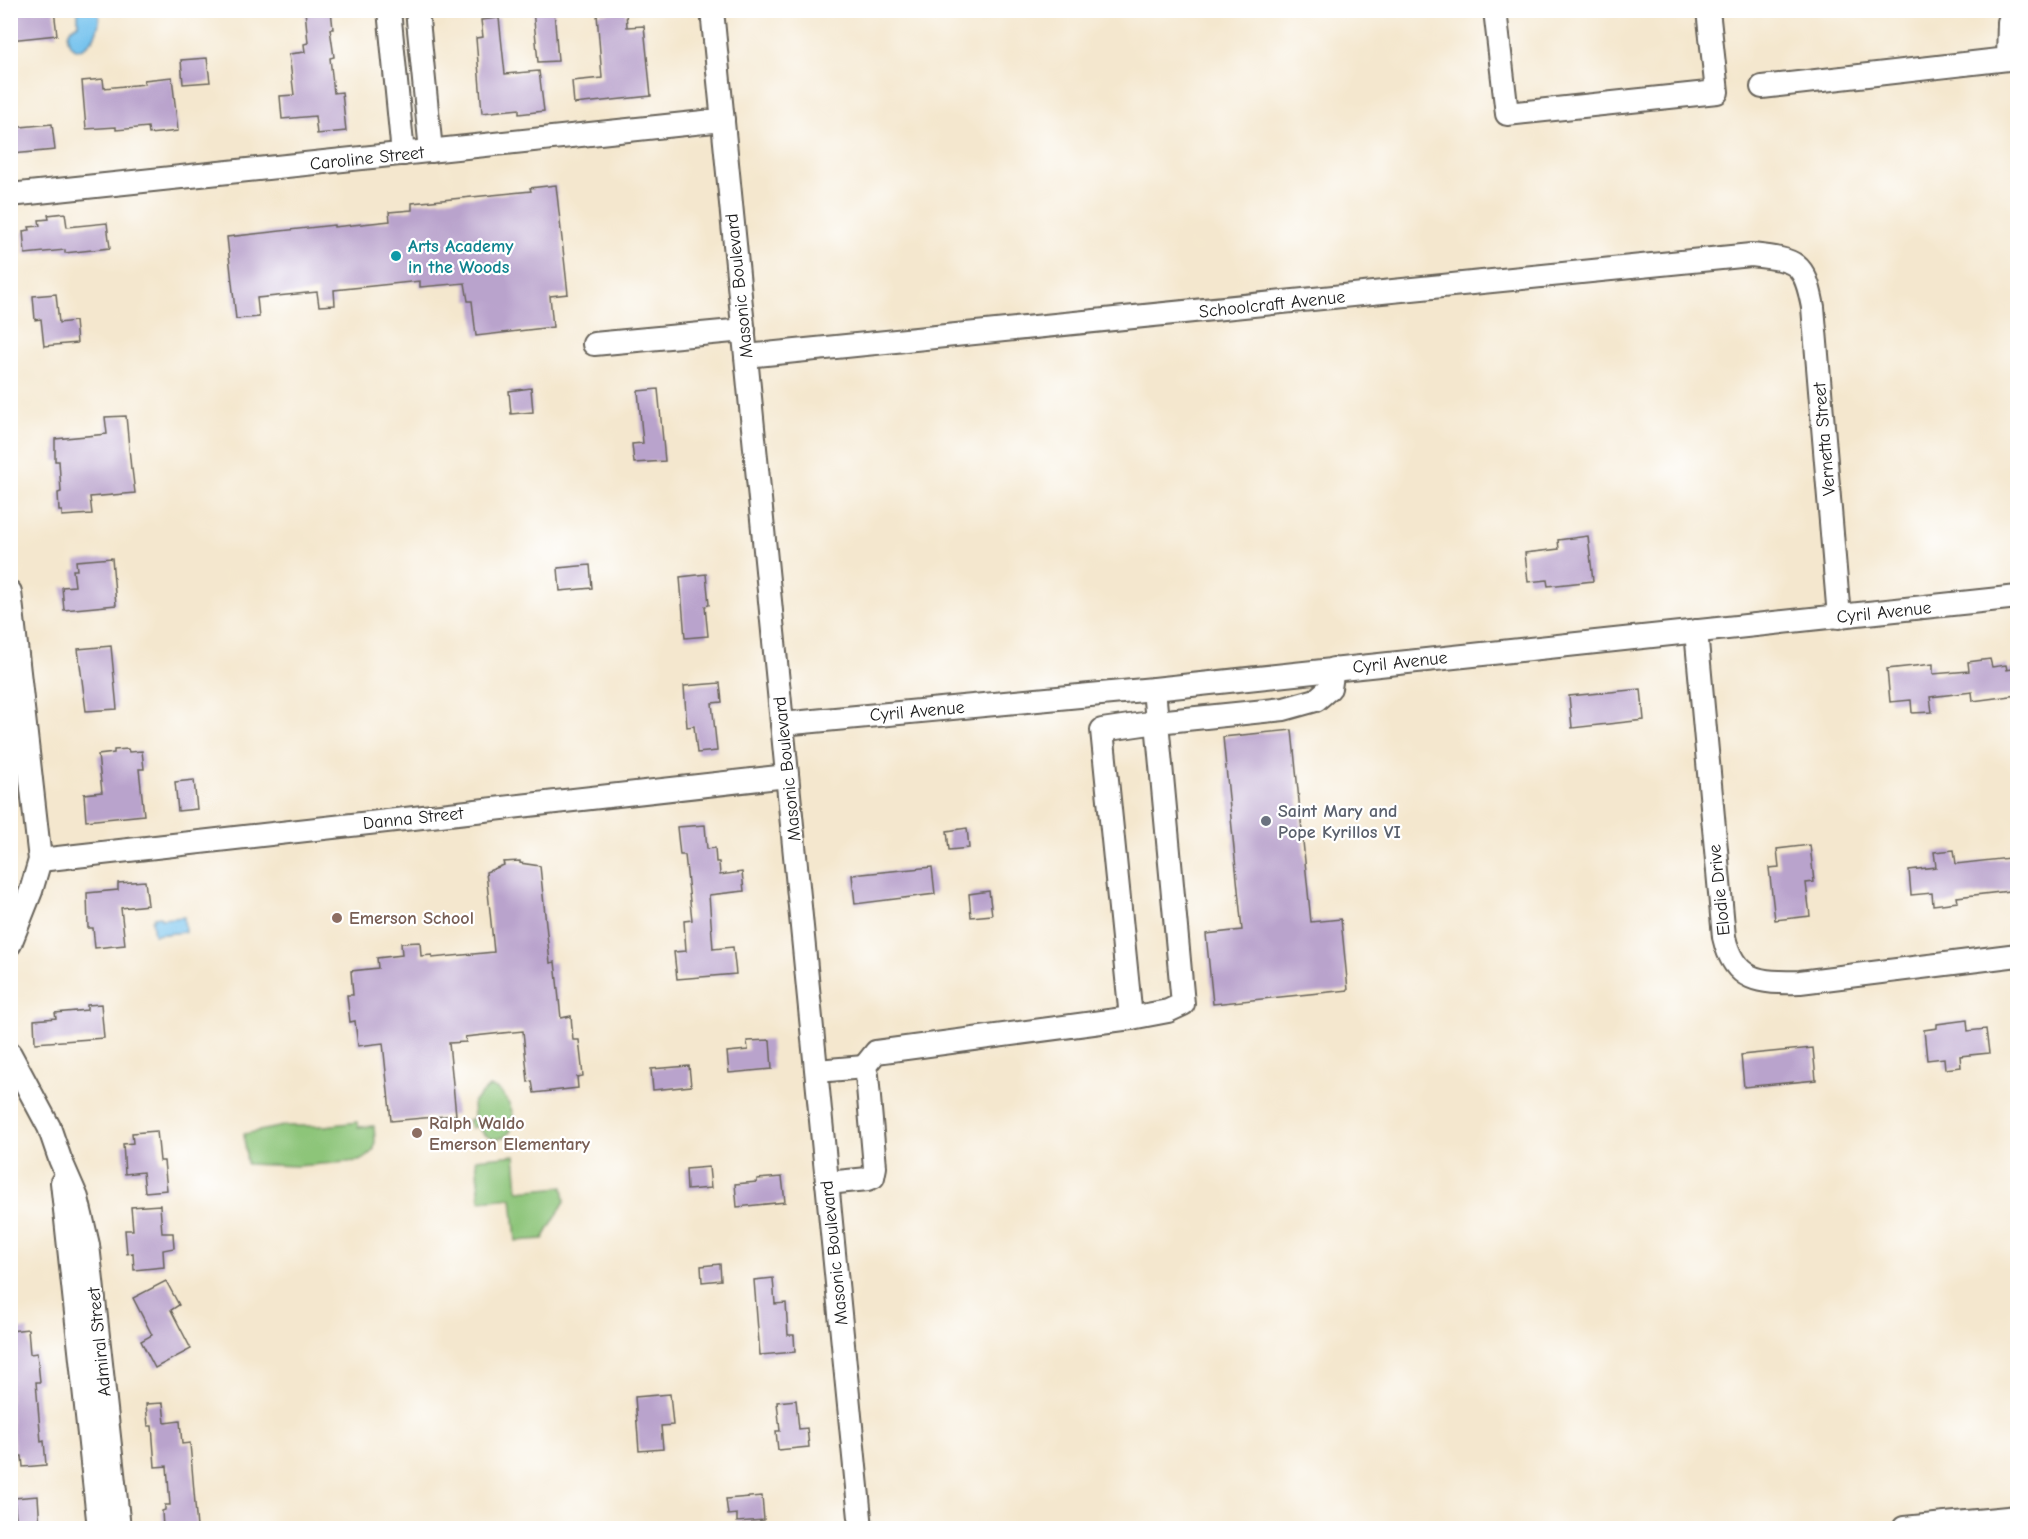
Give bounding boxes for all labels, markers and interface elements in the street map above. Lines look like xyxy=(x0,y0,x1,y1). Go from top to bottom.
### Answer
street label: Caroline Street xyxy=(309,142,426,175)
street label: Masonic Boulevard xyxy=(721,212,758,359)
place label: Arts Academy in the Woods xyxy=(408,236,514,278)
marker: Arts Academy in the Woods xyxy=(389,249,403,263)
street label: Schoolcraft Avenue xyxy=(1198,286,1346,323)
street label: Vernetta Street xyxy=(1809,380,1840,497)
street label: Cyril Avenue xyxy=(1836,597,1932,628)
street label: Cyril Avenue xyxy=(1352,647,1448,678)
street label: Masonic Boulevard xyxy=(769,695,806,842)
street label: Cyril Avenue xyxy=(869,697,965,726)
place label: Saint Mary and Pope Kyrillos VI xyxy=(1278,801,1401,843)
street label: Danna Street xyxy=(362,803,465,834)
marker: Saint Mary and Pope Kyrillos VI xyxy=(1259,814,1273,828)
street label: Elodie Drive xyxy=(1704,843,1735,937)
place label: Emerson School xyxy=(349,908,474,929)
marker: Emerson School xyxy=(330,911,344,925)
place label: Ralph Waldo Emerson Elementary xyxy=(429,1113,591,1155)
marker: Ralph Waldo Emerson Elementary xyxy=(410,1126,424,1140)
street label: Masonic Boulevard xyxy=(816,1179,853,1326)
street label: Admiral Street xyxy=(83,1285,116,1398)

